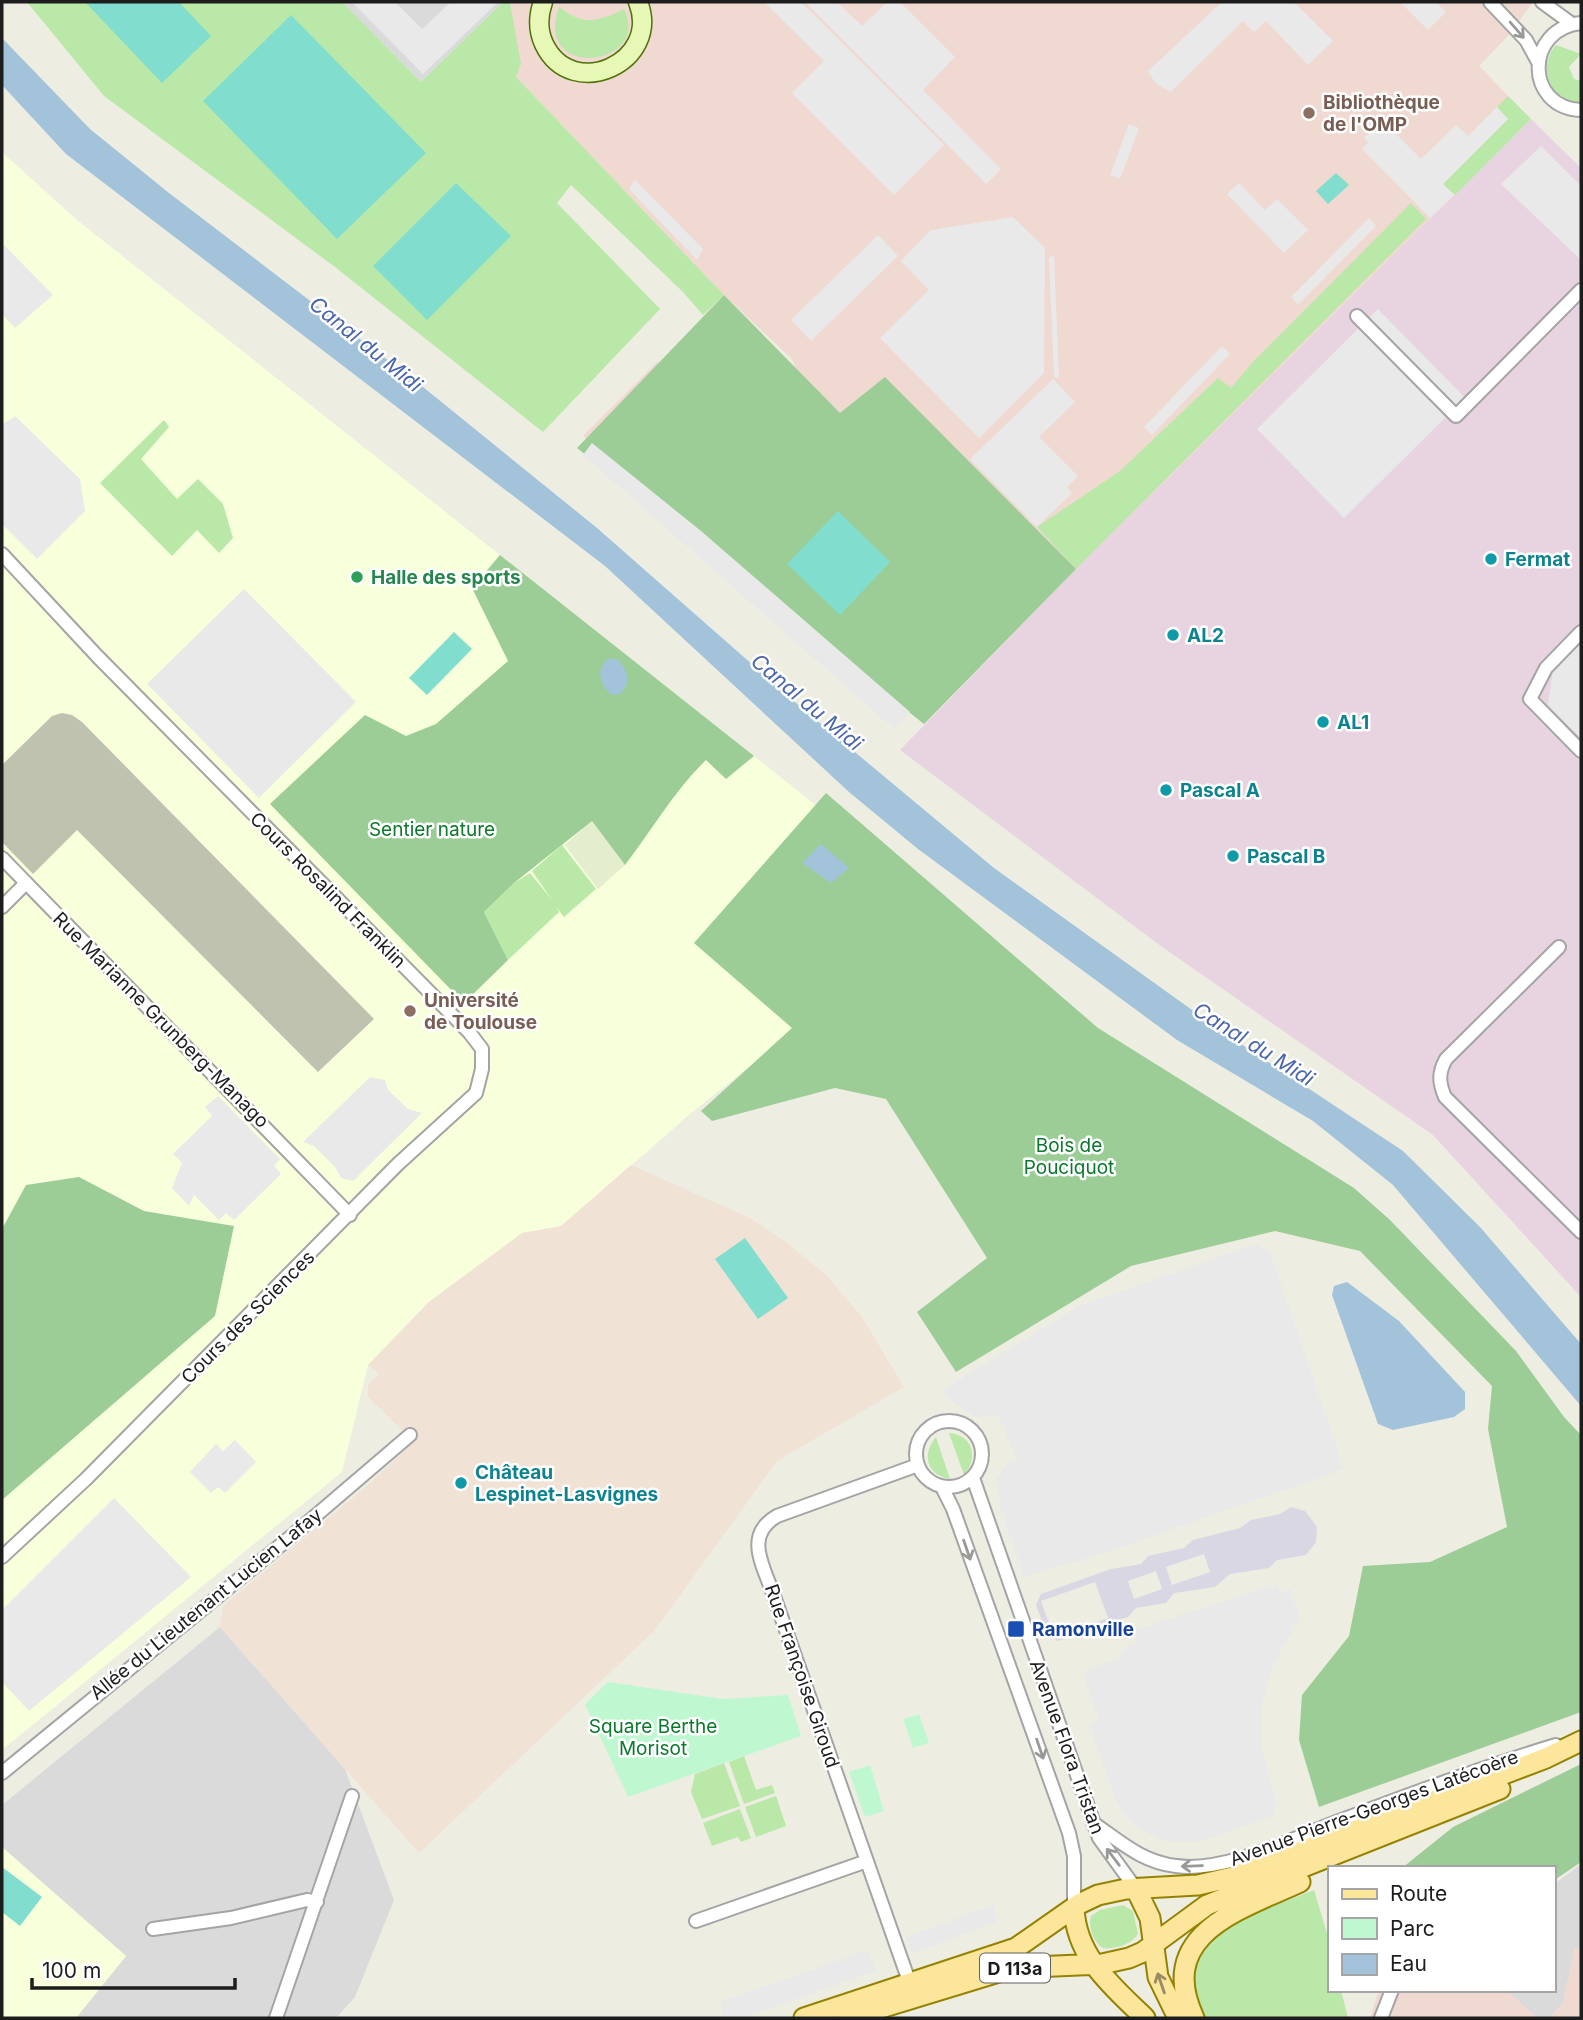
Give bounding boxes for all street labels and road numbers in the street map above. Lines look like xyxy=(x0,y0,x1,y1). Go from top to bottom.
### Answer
street label: Cours Rosalind Franklin xyxy=(245,807,411,973)
street label: Rue Marianne Grunberg-Manago xyxy=(48,907,274,1133)
street label: Cours des Sciences xyxy=(177,1246,319,1388)
street label: Allée du Lieutenant Lucien Lafay xyxy=(85,1503,327,1705)
street label: Rue Françoise Giroud xyxy=(760,1581,844,1771)
street label: Avenue Flora Tristan xyxy=(1025,1657,1109,1837)
street label: Avenue Pierre-Georges Latécoère xyxy=(1227,1745,1521,1871)
road number: D 113a xyxy=(980,1954,1050,1982)

